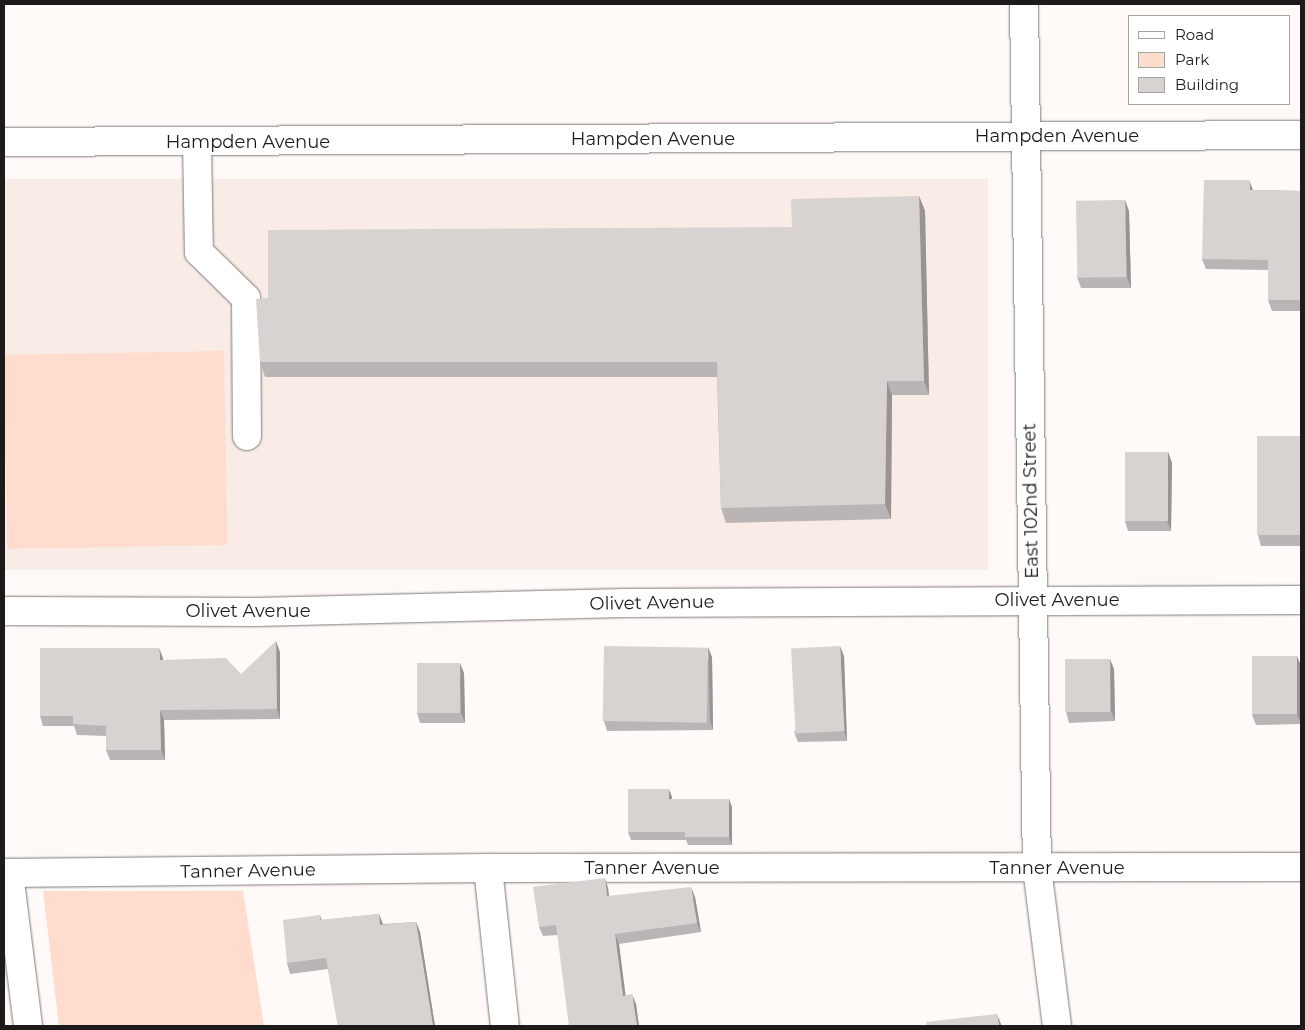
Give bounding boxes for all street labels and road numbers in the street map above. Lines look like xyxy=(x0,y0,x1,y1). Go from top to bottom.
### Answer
street label: Hampden Avenue xyxy=(975,125,1139,147)
street label: Hampden Avenue xyxy=(571,128,735,150)
street label: Hampden Avenue xyxy=(166,131,330,153)
street label: East 102nd Street xyxy=(1019,423,1043,579)
street label: Olivet Avenue xyxy=(994,589,1120,611)
street label: Olivet Avenue xyxy=(589,591,715,615)
street label: Olivet Avenue xyxy=(185,600,311,622)
street label: Tanner Avenue xyxy=(584,857,720,879)
street label: Tanner Avenue xyxy=(989,857,1125,879)
street label: Tanner Avenue xyxy=(180,859,316,883)

